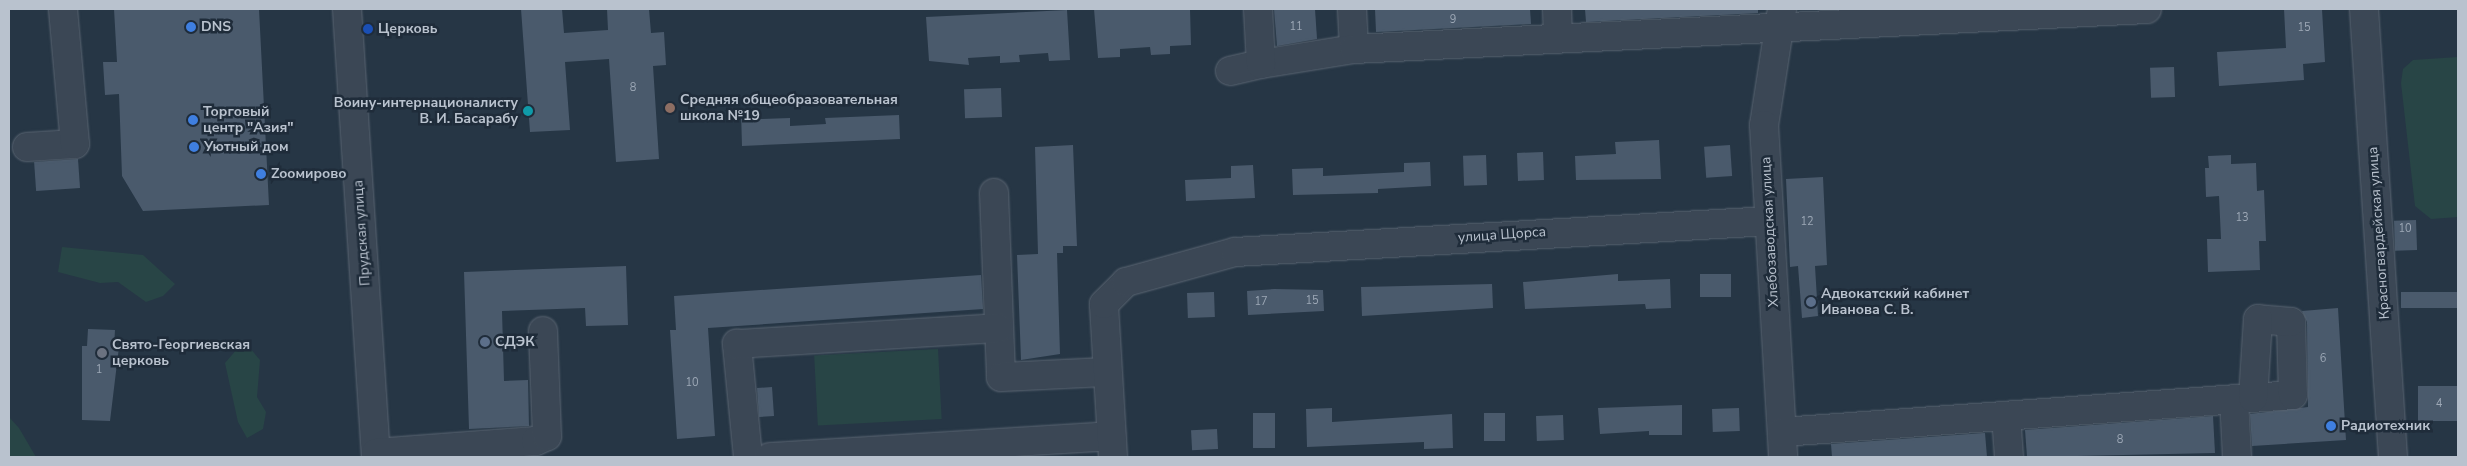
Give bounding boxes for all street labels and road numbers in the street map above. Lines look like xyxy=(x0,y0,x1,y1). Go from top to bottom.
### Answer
street label: Красногвардейская улица xyxy=(2365,146,2393,320)
street label: Хлебозаводская улица xyxy=(1758,156,1782,308)
street label: Прудская улица xyxy=(350,180,374,286)
street label: улица Щорса xyxy=(1457,224,1547,246)

